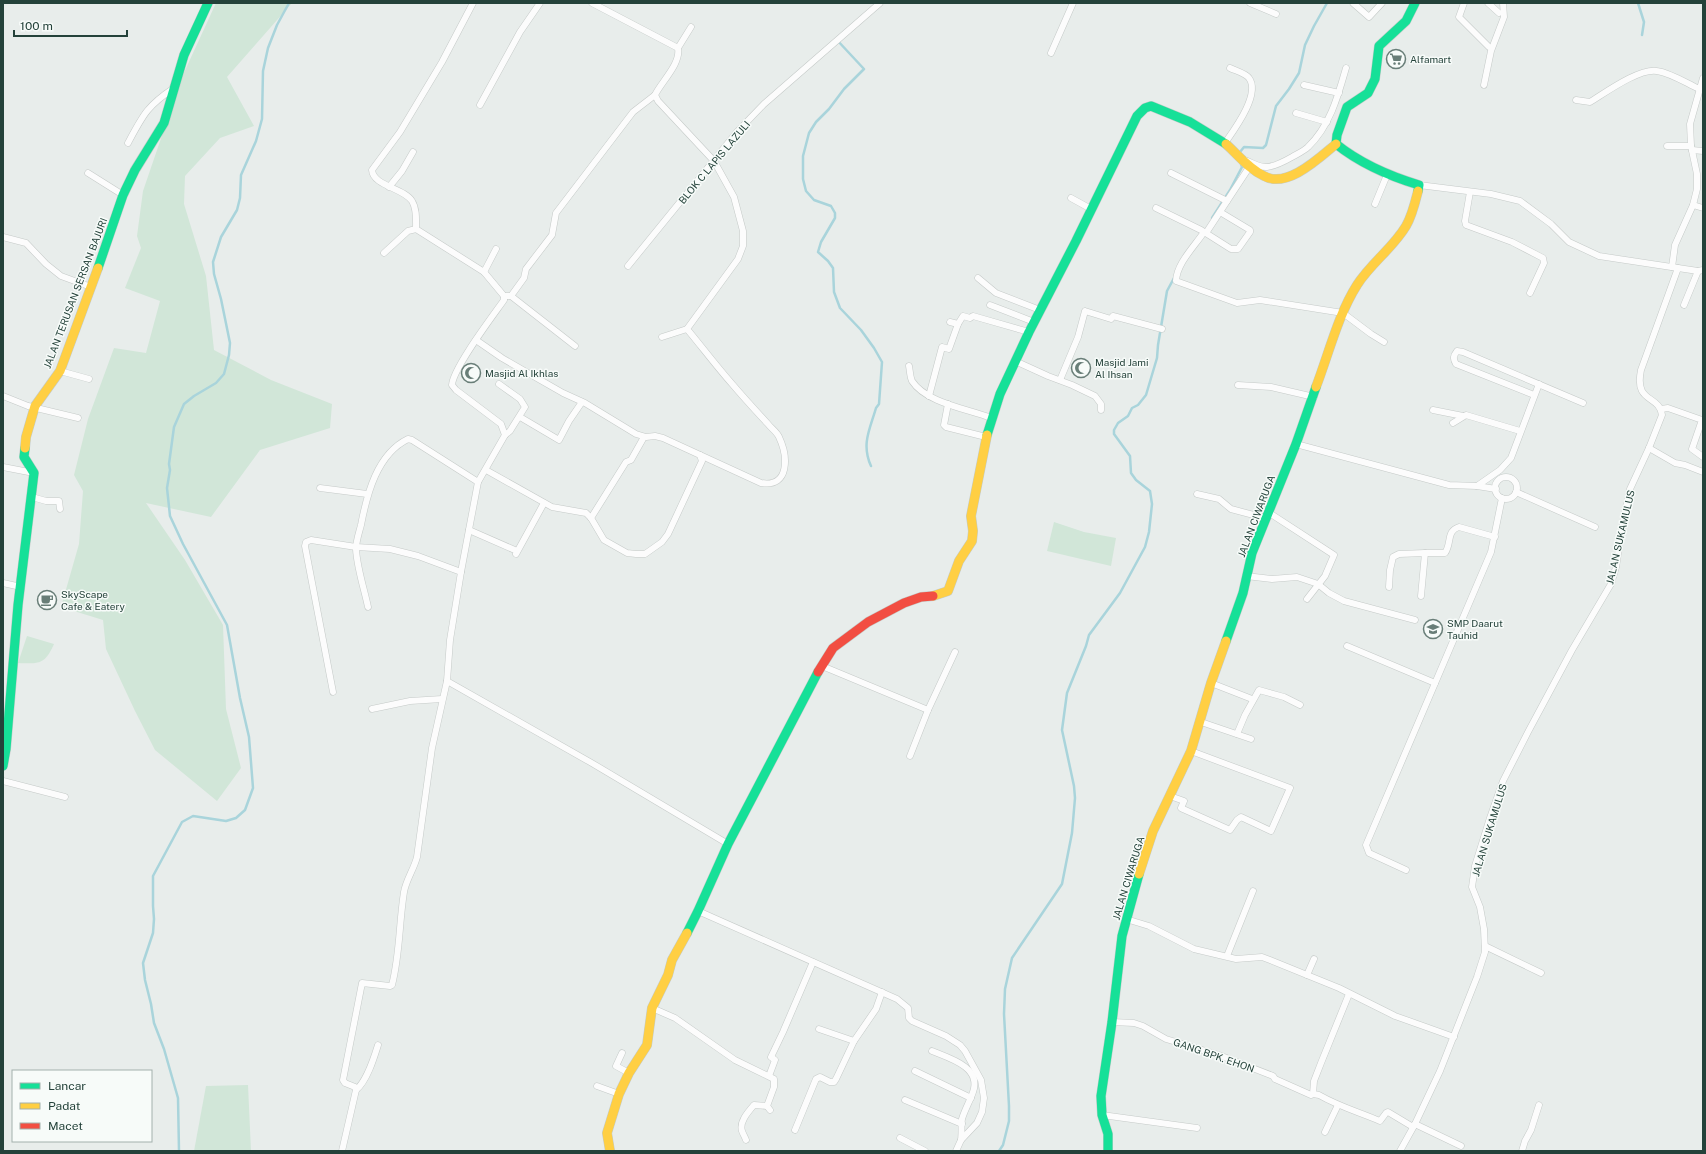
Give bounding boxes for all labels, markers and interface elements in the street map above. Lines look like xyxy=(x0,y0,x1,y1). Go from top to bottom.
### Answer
scale bar xyxy=(14,12,127,38)
text: 100 m xyxy=(20,19,53,33)
supermarket icon: Alfamart xyxy=(1385,48,1407,70)
place label: Alfamart xyxy=(1410,53,1451,65)
street label: BLOK C LAPIS LAZULI xyxy=(676,118,752,206)
street label: JALAN TERUSAN SERSAN BAJURI xyxy=(41,216,109,370)
place label: Masjid Jami Al Ihsan xyxy=(1095,356,1148,380)
mosque icon: Masjid Jami Al Ihsan xyxy=(1070,357,1092,379)
mosque icon: Masjid Al Ikhlas xyxy=(460,362,482,384)
place label: Masjid Al Ikhlas xyxy=(485,367,558,379)
street label: JALAN CIWARUGA xyxy=(1235,473,1277,559)
street label: JALAN SUKAMULUS xyxy=(1603,488,1637,585)
place label: SkyScape Cafe & Eatery xyxy=(61,588,126,612)
cafe icon: SkyScape Cafe & Eatery xyxy=(36,589,58,611)
place label: SMP Daarut Tauhid xyxy=(1447,617,1503,641)
school or university icon: SMP Daarut Tauhid xyxy=(1422,618,1444,640)
street label: JALAN SUKAMULUS xyxy=(1469,782,1509,878)
street label: JALAN CIWARUGA xyxy=(1110,835,1146,921)
street label: GANG BPK. EHON xyxy=(1172,1035,1256,1075)
legend xyxy=(12,1070,152,1142)
text: Lancar xyxy=(48,1079,86,1093)
text: Padat xyxy=(48,1099,81,1113)
text: Macet xyxy=(48,1119,83,1133)

